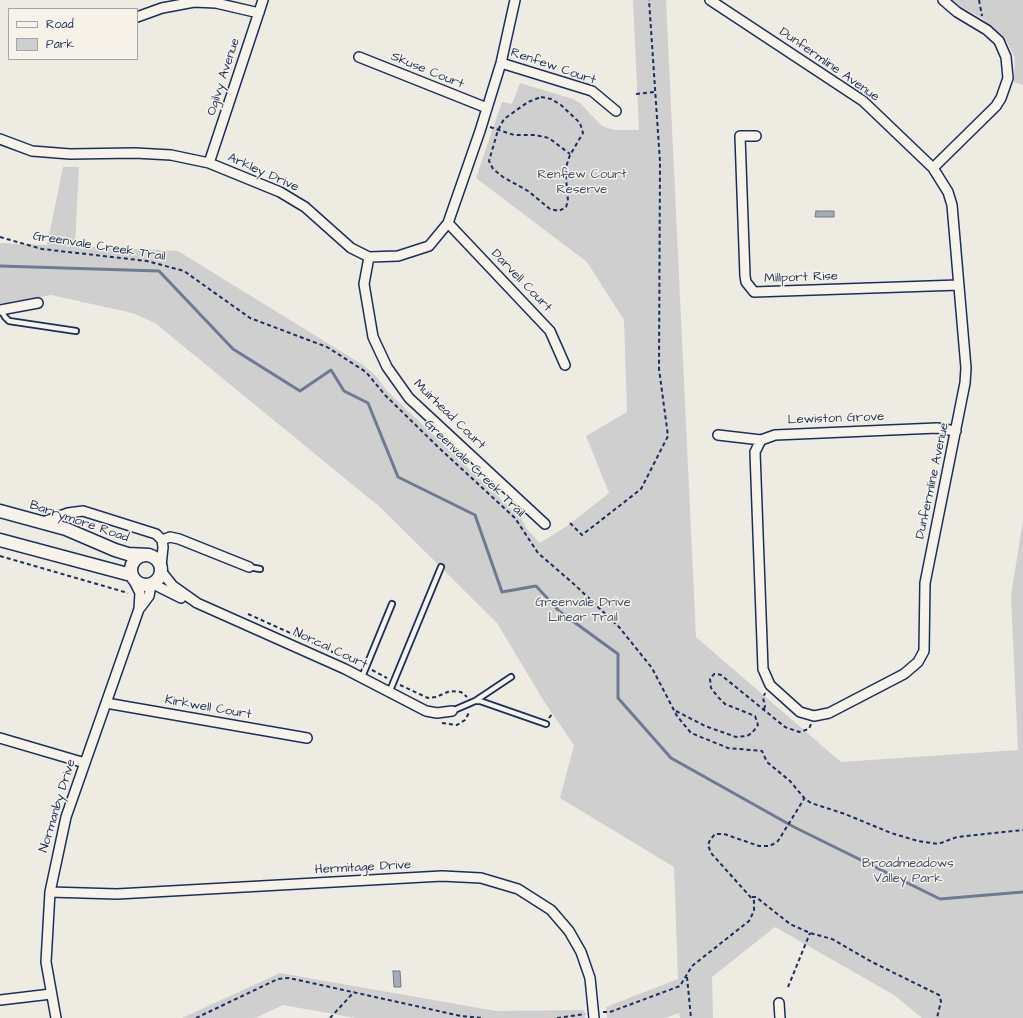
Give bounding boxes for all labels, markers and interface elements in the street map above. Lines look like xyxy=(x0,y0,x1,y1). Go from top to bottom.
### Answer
legend xyxy=(8,8,138,60)
text: Road xyxy=(46,16,74,33)
street label: Dunfermline Avenue xyxy=(776,25,882,105)
text: Park xyxy=(46,36,74,53)
street label: Ogilvy Avenue xyxy=(204,36,244,118)
street label: Renfew Court xyxy=(508,45,598,89)
street label: Skuse Court xyxy=(388,49,466,93)
street label: Arkley Drive xyxy=(225,150,301,196)
park label: Renfew Court Reserve xyxy=(538,167,626,198)
street label: Greenvale Creek Trail xyxy=(32,229,166,265)
street label: Darvell Court xyxy=(487,247,555,315)
street label: Millport Rise xyxy=(764,269,838,287)
street label: Muirhead Court xyxy=(410,377,488,453)
street label: Lewiston Grove xyxy=(787,410,885,428)
street label: Greenvale Creek Trail xyxy=(420,417,528,521)
street label: Dunfermline Avenue xyxy=(913,421,953,541)
street label: Barrymore Road xyxy=(27,498,131,546)
park label: Greenvale Drive Linear Trail xyxy=(535,595,631,626)
street label: Norcal Court xyxy=(290,625,370,673)
street label: Kirkwell Court xyxy=(164,693,252,723)
street label: Normanby Drive xyxy=(36,757,80,855)
park label: Broadmeadows Valley Park xyxy=(862,856,954,887)
street label: Hermitage Drive xyxy=(314,858,412,878)

